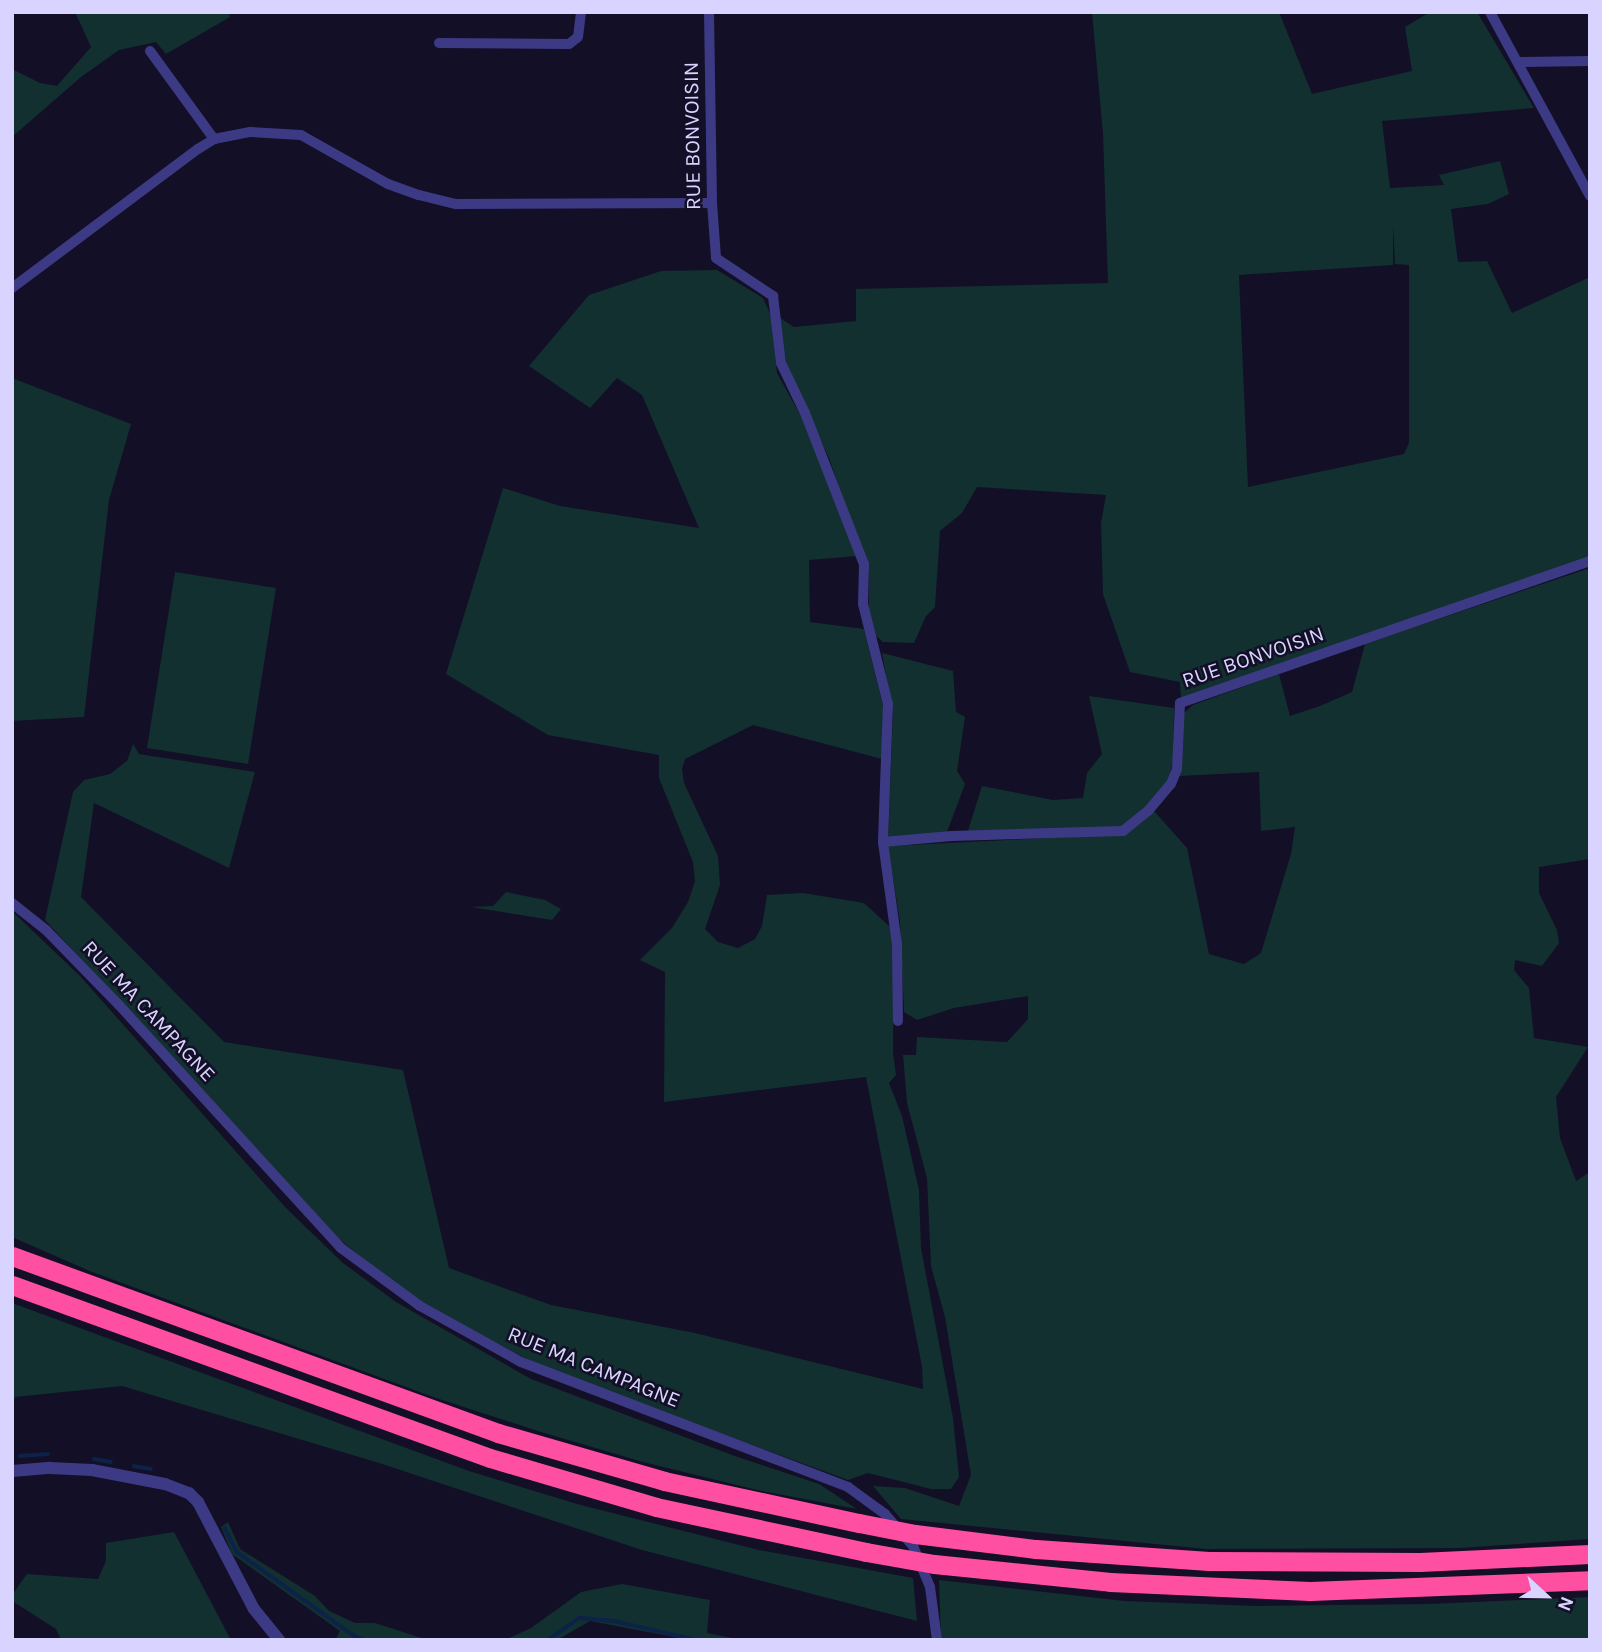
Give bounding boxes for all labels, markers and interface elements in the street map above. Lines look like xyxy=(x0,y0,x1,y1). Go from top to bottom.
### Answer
street label: RUE BONVOISIN xyxy=(678,62,706,210)
street label: RUE BONVOISIN xyxy=(1179,621,1327,693)
street label: RUE MA CAMPAGNE xyxy=(77,935,221,1087)
street label: RUE MA CAMPAGNE xyxy=(504,1321,684,1413)
north arrow xyxy=(1511,1561,1581,1631)
text: N xyxy=(1553,1593,1578,1614)

